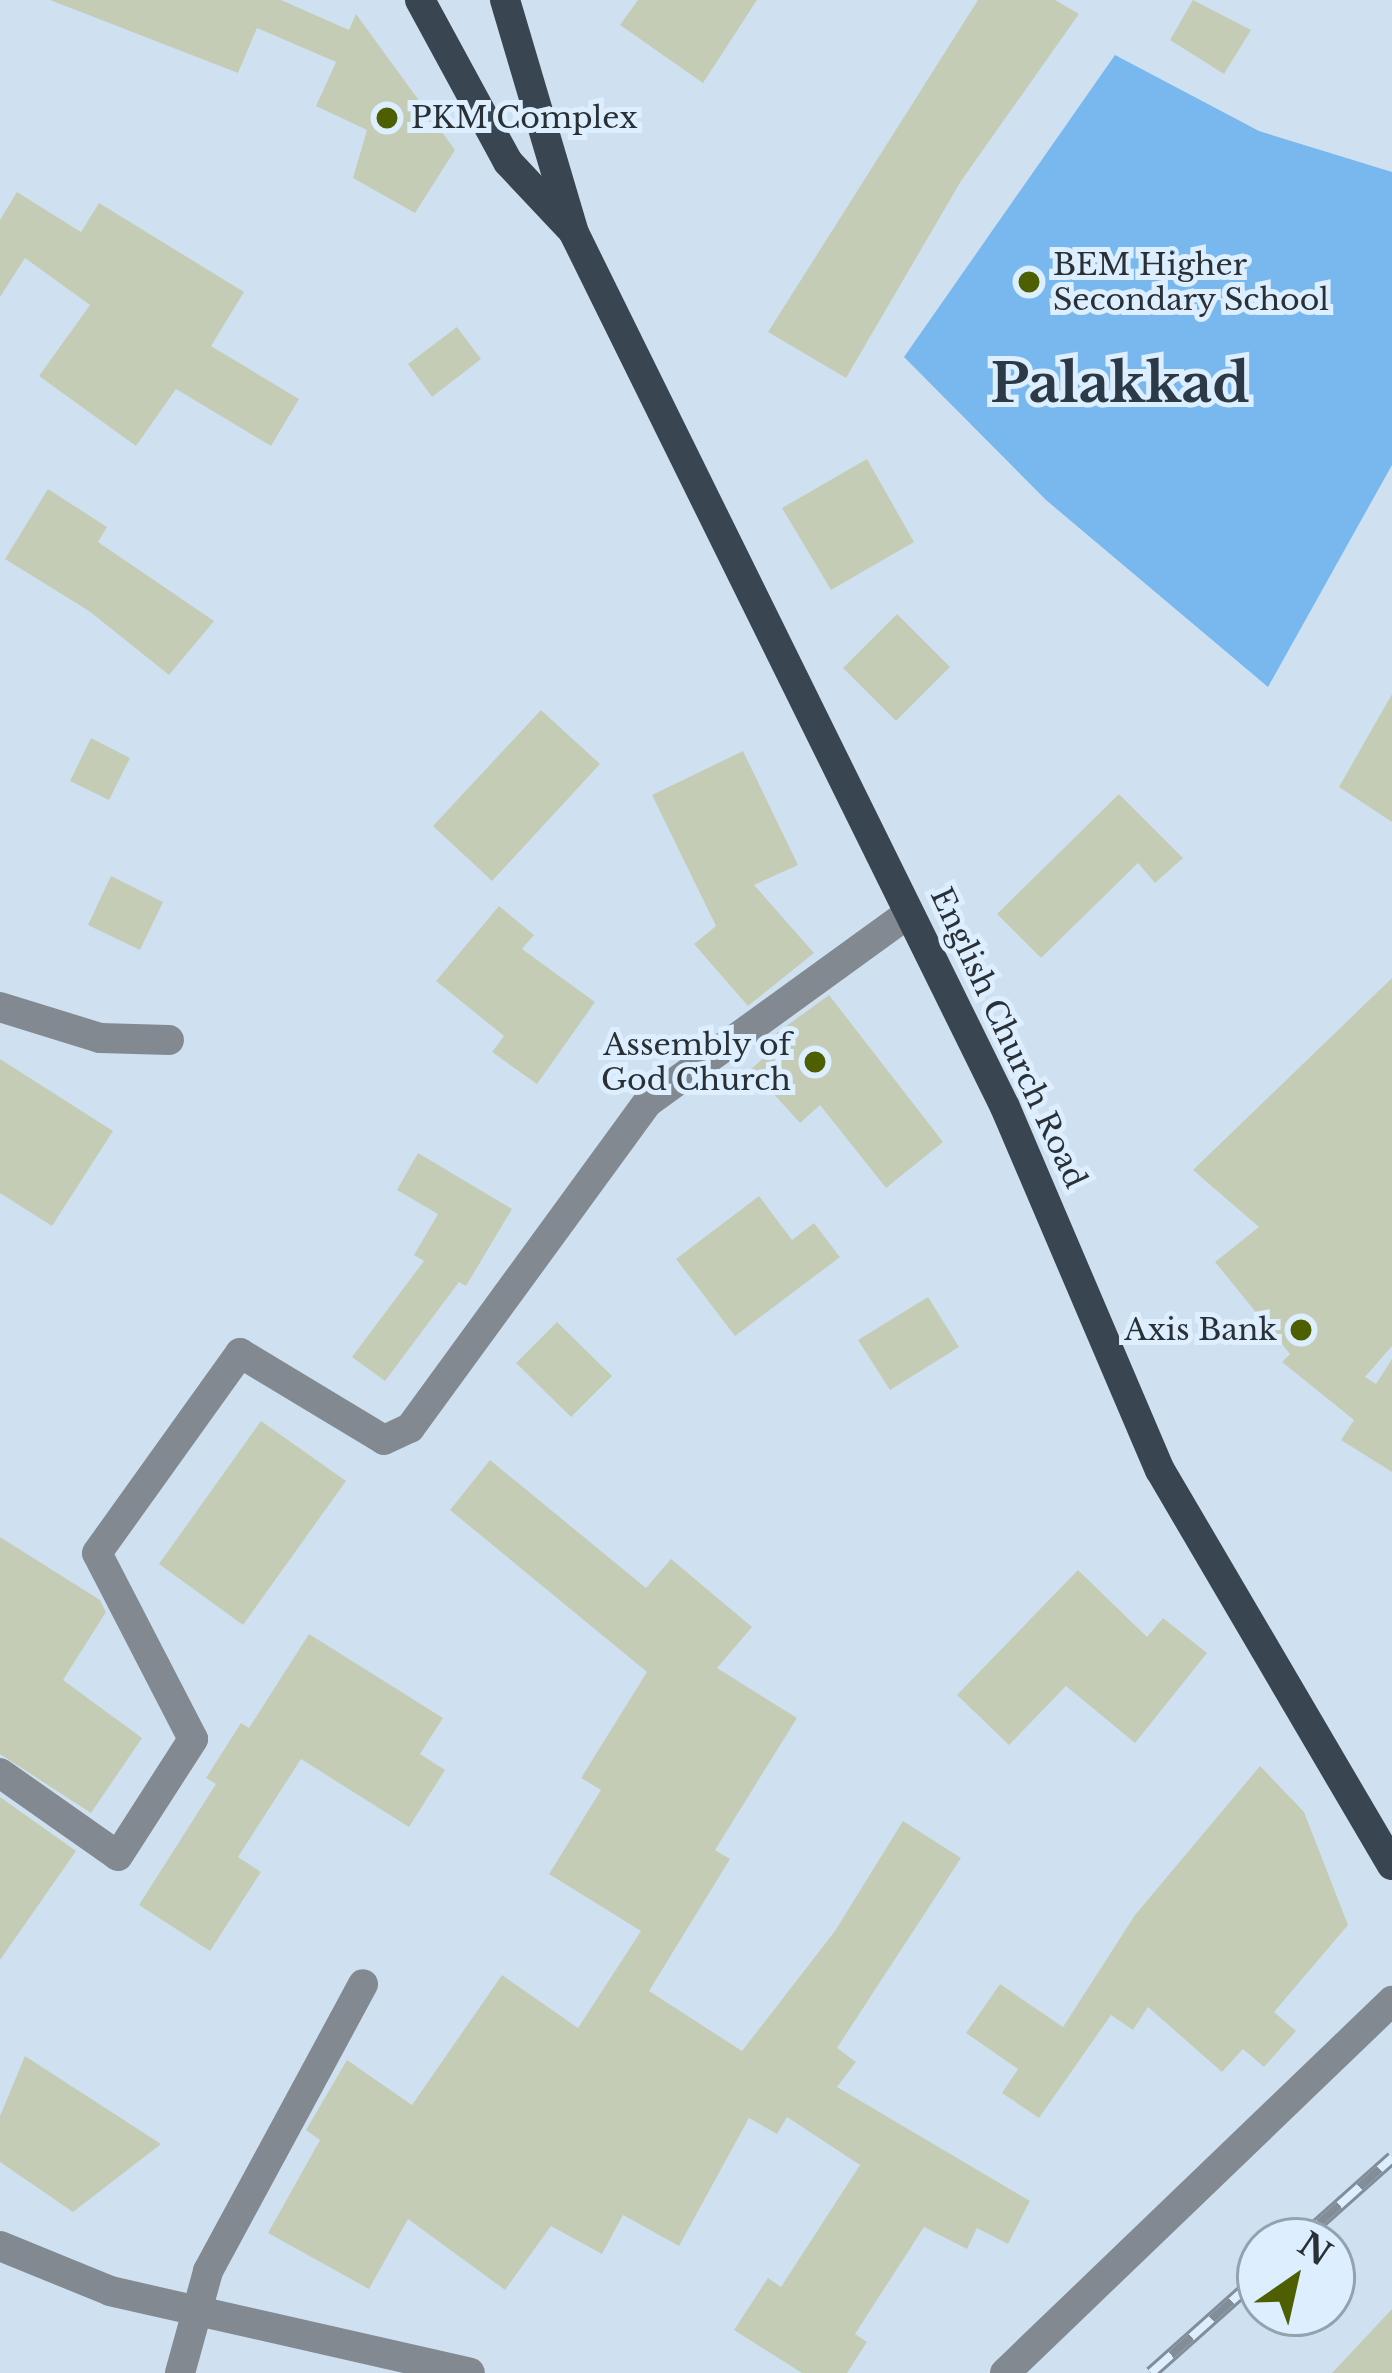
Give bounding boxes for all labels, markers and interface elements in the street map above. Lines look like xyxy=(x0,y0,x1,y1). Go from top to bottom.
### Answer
place label: PKM Complex xyxy=(411,100,638,136)
marker: PKM Complex xyxy=(374,105,400,131)
place label: BEM Higher Secondary School xyxy=(1053,247,1330,318)
marker: BEM Higher Secondary School xyxy=(1016,269,1042,295)
district label: Palakkad xyxy=(990,352,1250,416)
street label: English Church Road xyxy=(923,882,1093,1194)
place label: Assembly of God Church xyxy=(601,1027,791,1098)
marker: Assembly of God Church xyxy=(802,1049,828,1075)
place label: Axis Bank xyxy=(1124,1312,1277,1348)
marker: Axis Bank xyxy=(1288,1317,1314,1343)
north arrow xyxy=(1236,2217,1356,2337)
text: N xyxy=(1290,2224,1339,2275)

